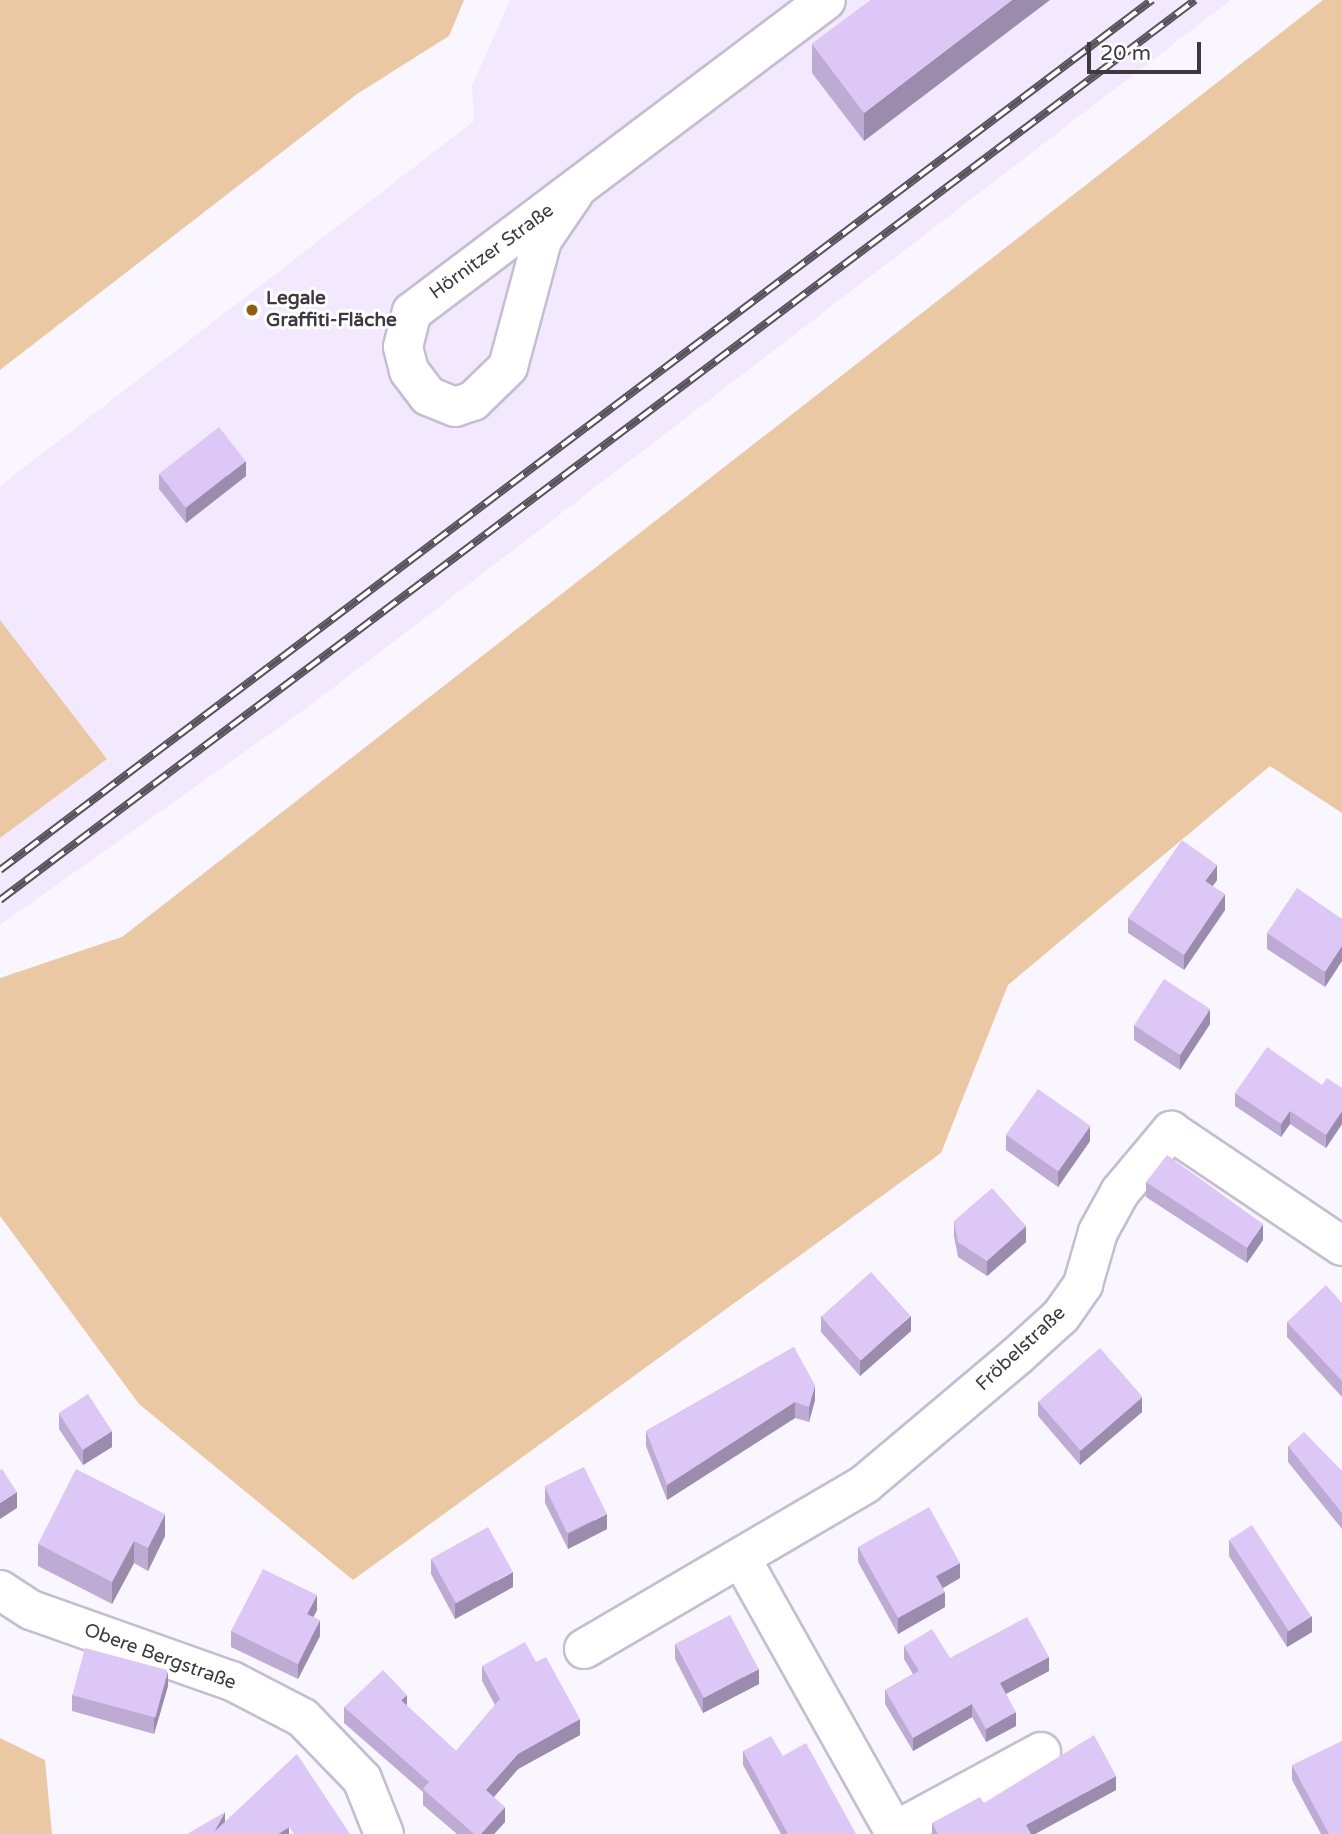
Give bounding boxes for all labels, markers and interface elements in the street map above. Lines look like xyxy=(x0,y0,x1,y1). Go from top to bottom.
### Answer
scale bar xyxy=(1090,28,1204,72)
text: 20 m xyxy=(1100,41,1151,66)
street label: Hörnitzer Straße xyxy=(426,199,558,305)
place label: Legale Graffiti-Fläche xyxy=(266,288,397,332)
marker: Legale Graffiti-Fläche xyxy=(244,302,260,318)
street label: Fröbelstraße xyxy=(972,1302,1070,1396)
street label: Obere Bergstraße xyxy=(81,1619,239,1695)

